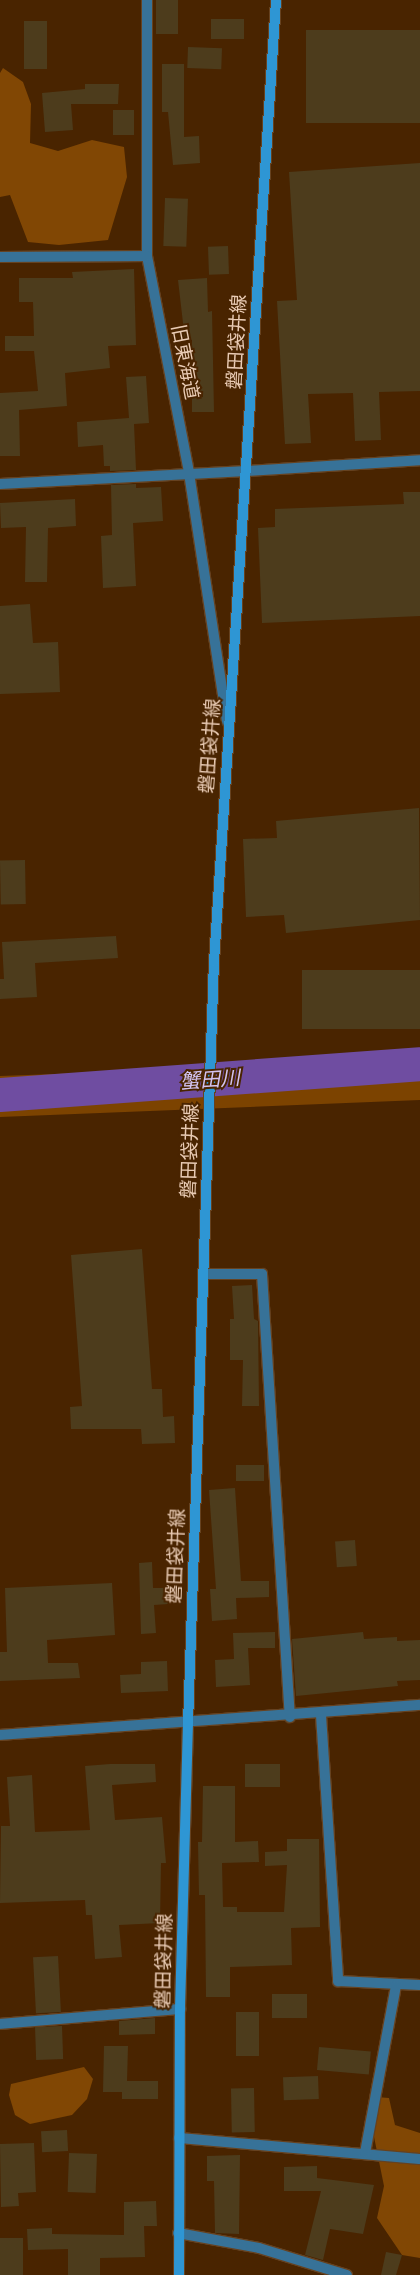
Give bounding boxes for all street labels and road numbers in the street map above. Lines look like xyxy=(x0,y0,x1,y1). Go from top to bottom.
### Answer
street label: 磐田袋井線 xyxy=(223,294,251,390)
street label: 旧東海道 xyxy=(167,323,203,401)
street label: 磐田袋井線 xyxy=(195,698,225,794)
street label: 磐田袋井線 xyxy=(177,1103,203,1199)
street label: 磐田袋井線 xyxy=(163,1508,189,1604)
street label: 磐田袋井線 xyxy=(152,1913,176,2009)

